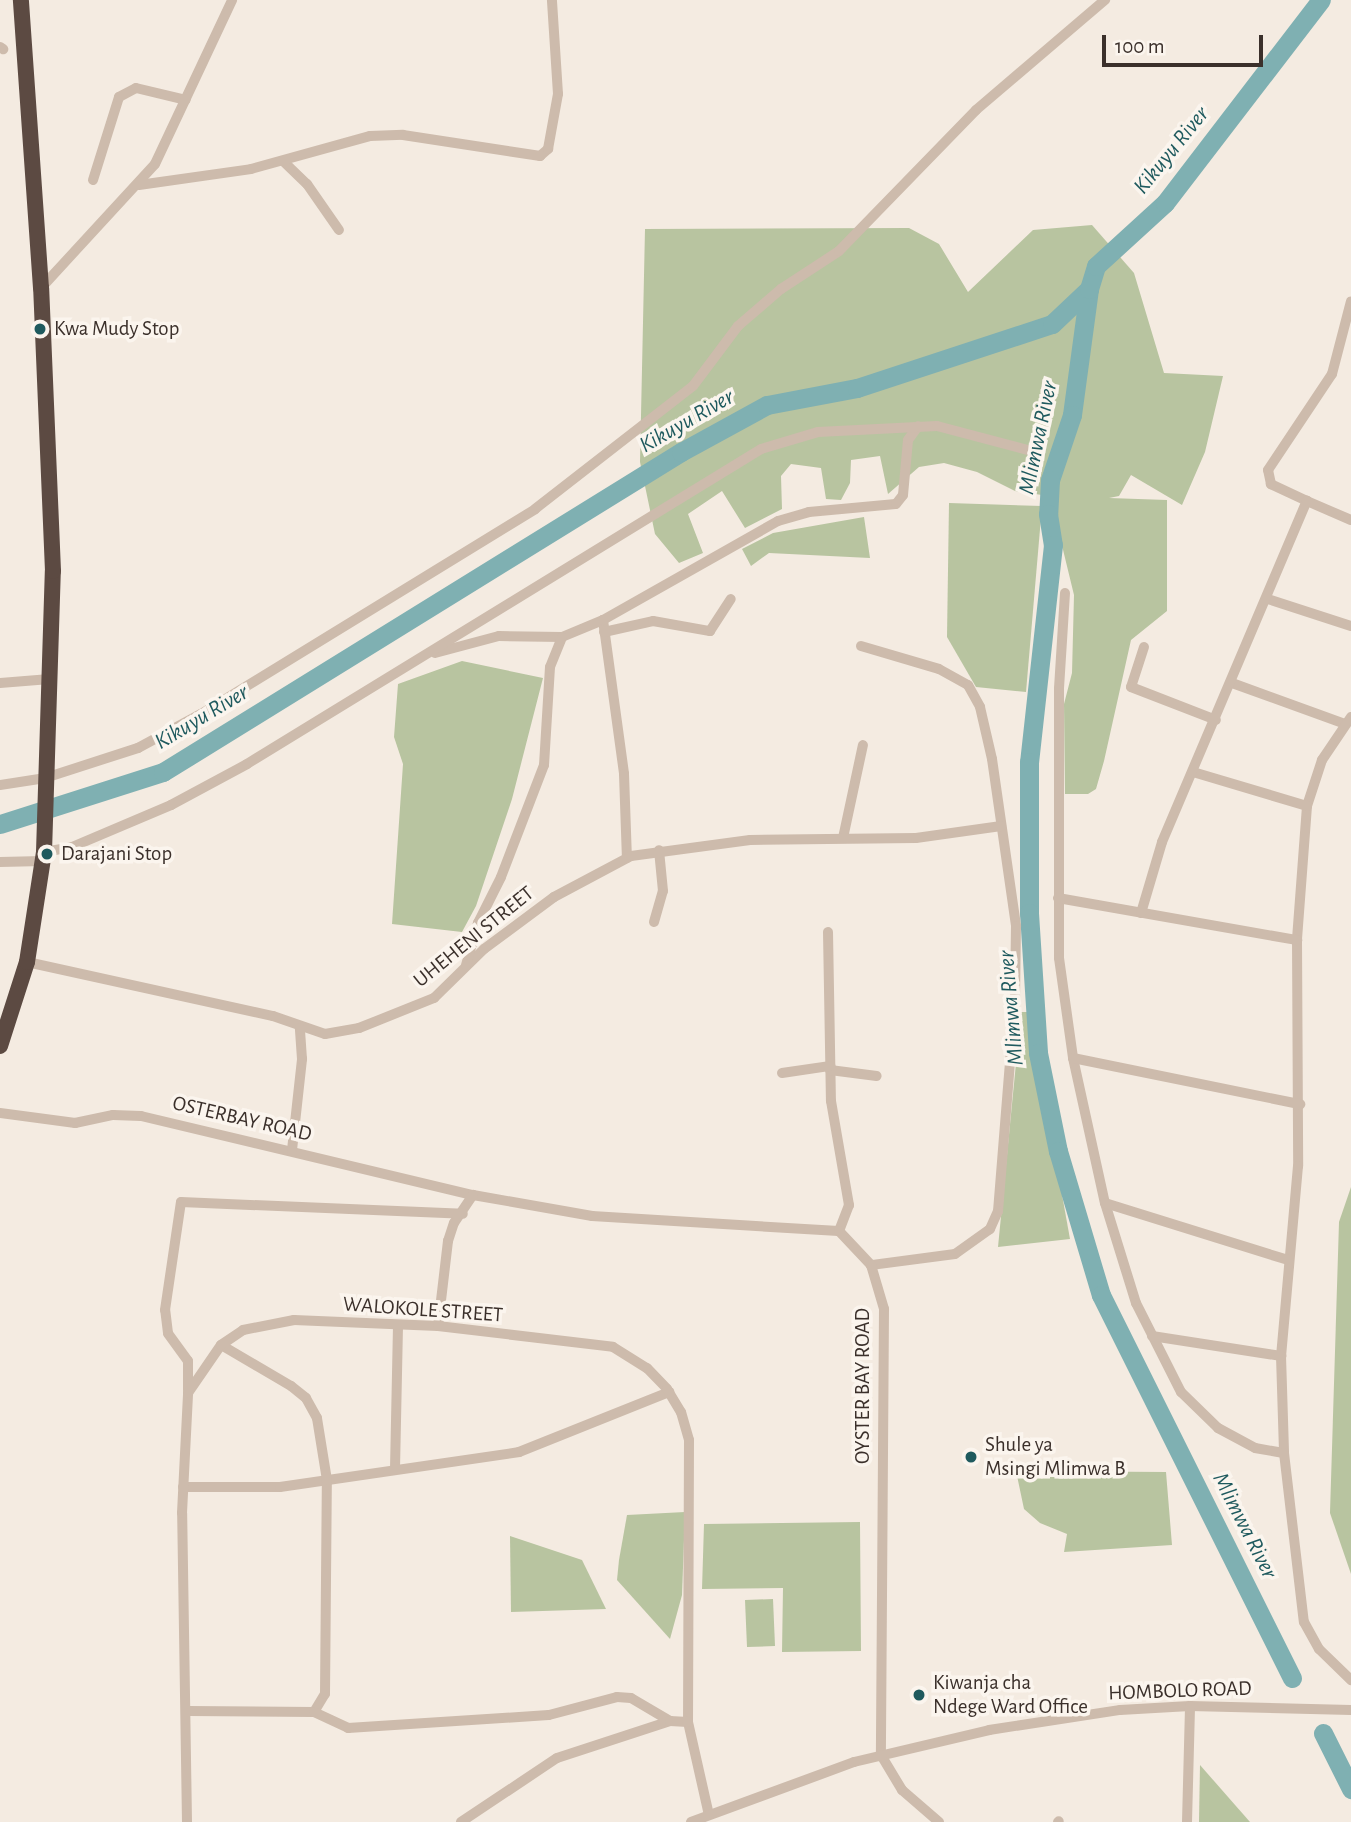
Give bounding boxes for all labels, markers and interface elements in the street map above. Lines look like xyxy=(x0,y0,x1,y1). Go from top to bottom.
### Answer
scale bar xyxy=(1106,21,1267,65)
text: 100 m xyxy=(1115,36,1165,57)
water label: Kikuyu River xyxy=(1128,102,1216,200)
place label: Kwa Mudy Stop xyxy=(54,316,179,342)
marker: Kwa Mudy Stop xyxy=(32,321,48,337)
water label: Mlimwa River xyxy=(1014,379,1064,497)
water label: Kikuyu River xyxy=(635,384,739,460)
water label: Kikuyu River xyxy=(150,679,254,757)
place label: Darajani Stop xyxy=(61,841,172,867)
marker: Darajani Stop xyxy=(39,846,55,862)
street label: UHEHENI STREET xyxy=(409,881,539,993)
water label: Mlimwa River xyxy=(993,949,1031,1067)
street label: OSTERBAY ROAD xyxy=(170,1091,314,1147)
street label: WALOKOLE STREET xyxy=(342,1292,504,1328)
street label: OYSTER BAY ROAD xyxy=(850,1308,876,1464)
place label: Shule ya Msingi Mlimwa B xyxy=(985,1432,1126,1482)
marker: Shule ya Msingi Mlimwa B xyxy=(963,1449,979,1465)
water label: Mlimwa River xyxy=(1206,1468,1282,1584)
place label: Kiwanja cha Ndege Ward Office xyxy=(933,1670,1088,1720)
street label: HOMBOLO ROAD xyxy=(1108,1676,1252,1706)
marker: Kiwanja cha Ndege Ward Office xyxy=(911,1687,927,1703)

